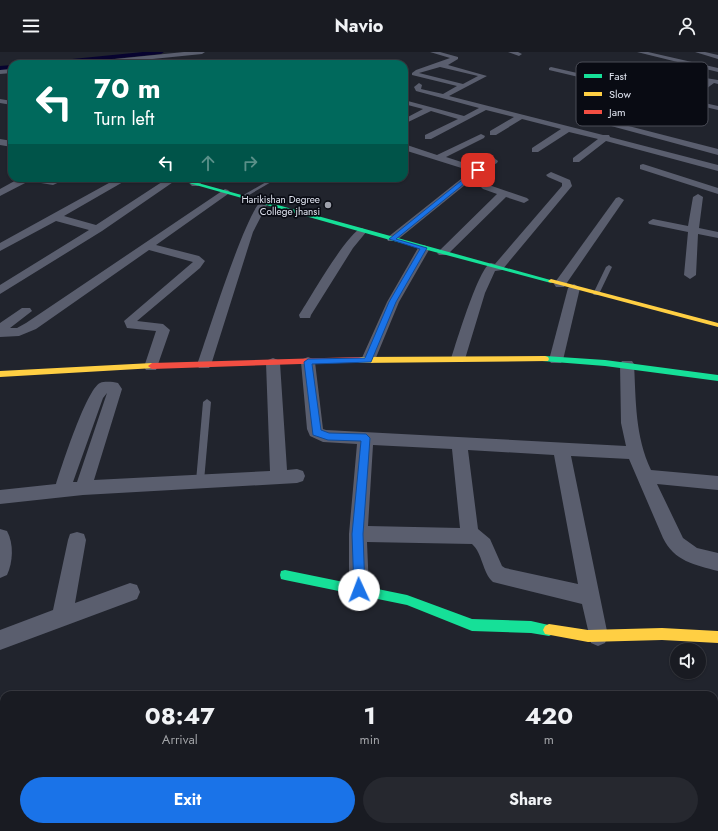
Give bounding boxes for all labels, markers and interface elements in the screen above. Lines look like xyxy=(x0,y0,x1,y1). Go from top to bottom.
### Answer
text: Navio xyxy=(335,13,383,39)
icon: menu xyxy=(20,15,42,37)
icon: person xyxy=(676,15,698,37)
legend xyxy=(576,62,708,126)
text: 70 m xyxy=(94,68,161,109)
text: Fast xyxy=(609,68,627,84)
icon: left xyxy=(28,76,80,128)
text: Slow xyxy=(609,86,631,102)
text: Jam xyxy=(607,104,626,120)
text: Turn left xyxy=(94,106,154,132)
icon: left xyxy=(155,152,177,174)
icon: ahead xyxy=(197,152,219,174)
icon: right xyxy=(239,152,261,174)
pin xyxy=(461,153,495,187)
icon: arrive xyxy=(467,159,489,181)
place label: Harikishan Degree College jhansi xyxy=(241,192,320,219)
marker: Harikishan Degree College jhansi xyxy=(323,200,333,210)
position arrow xyxy=(338,569,380,611)
map controls xyxy=(670,643,706,679)
button: sound xyxy=(670,643,706,679)
text: 08:47 xyxy=(145,698,215,733)
text: 1 xyxy=(364,698,376,733)
text: 420 xyxy=(525,698,573,733)
text: Arrival xyxy=(162,730,198,749)
text: min xyxy=(360,730,380,749)
text: m xyxy=(544,730,554,749)
button: Exit xyxy=(20,777,355,823)
button: Share xyxy=(363,777,698,823)

